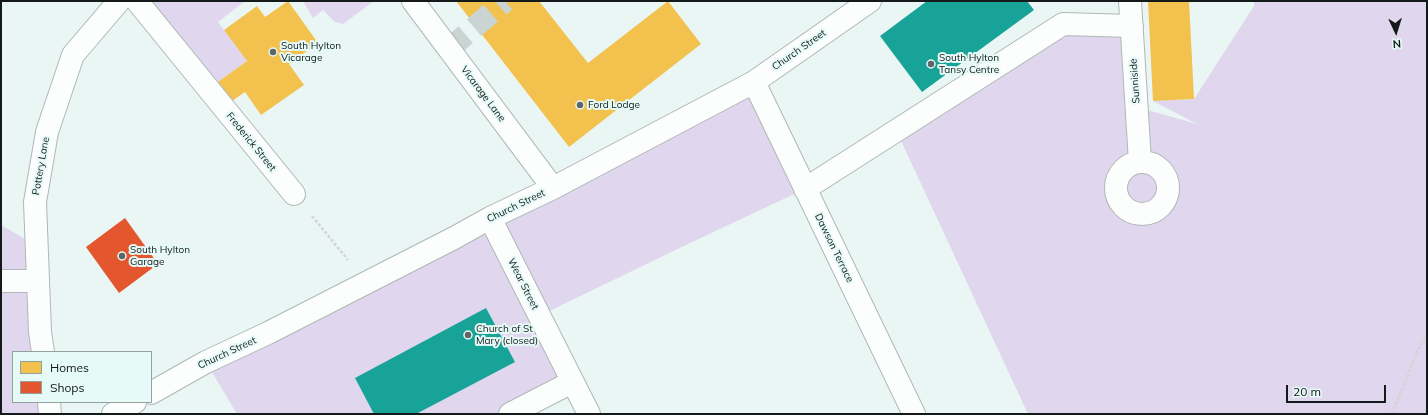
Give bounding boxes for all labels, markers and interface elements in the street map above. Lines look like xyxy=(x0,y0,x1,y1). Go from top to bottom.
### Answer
north arrow xyxy=(1376,12,1416,52)
street label: Church Street xyxy=(770,27,828,73)
text: N xyxy=(1392,37,1401,51)
place label: South Hylton Vicarage xyxy=(281,40,341,64)
marker: South Hylton Vicarage xyxy=(268,47,278,57)
place label: South Hylton Tansy Centre xyxy=(939,52,999,76)
street label: Sunniside xyxy=(1127,58,1143,104)
marker: South Hylton Tansy Centre xyxy=(926,59,936,69)
street label: Vicarage Lane xyxy=(458,64,508,124)
place label: Ford Lodge xyxy=(588,99,640,111)
marker: Ford Lodge xyxy=(575,100,585,110)
street label: Frederick Street xyxy=(224,110,278,174)
street label: Pottery Lane xyxy=(30,136,52,196)
street label: Church Street xyxy=(485,187,547,225)
street label: Dawson Terrace xyxy=(812,212,856,284)
place label: South Hylton Garage xyxy=(130,244,190,268)
marker: South Hylton Garage xyxy=(117,251,127,261)
street label: Wear Street xyxy=(505,256,541,312)
place label: Church of St Mary (closed) xyxy=(476,323,538,346)
marker: Church of St Mary (closed) xyxy=(463,330,473,340)
street label: Church Street xyxy=(196,334,258,372)
legend xyxy=(12,351,152,403)
text: Homes xyxy=(50,360,89,375)
scale bar xyxy=(1288,377,1388,403)
text: Shops xyxy=(50,380,85,395)
text: 20 m xyxy=(1293,384,1321,399)

